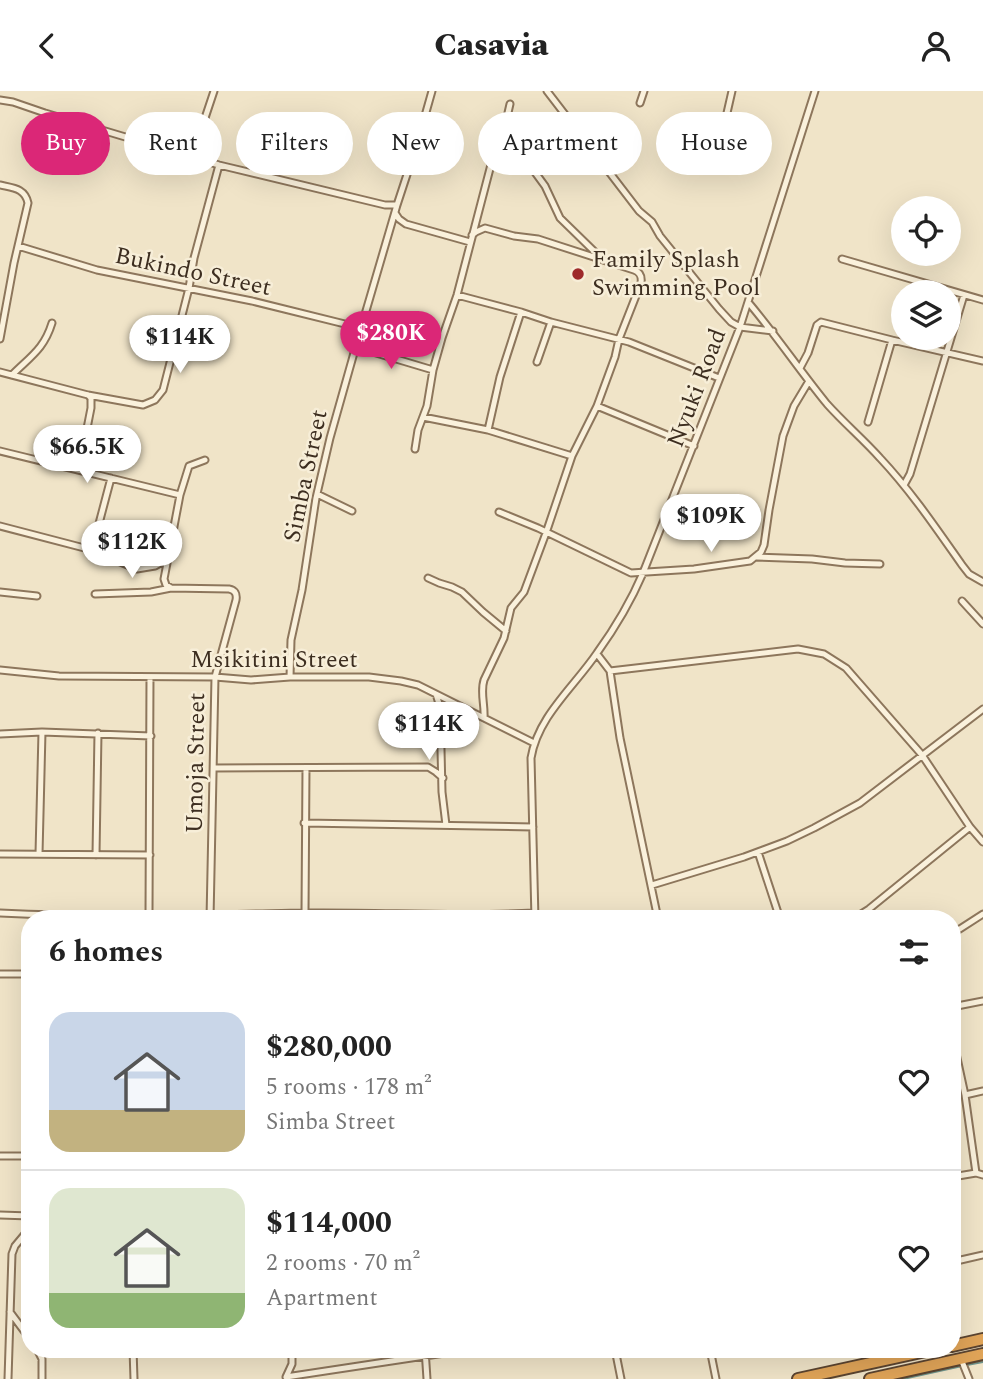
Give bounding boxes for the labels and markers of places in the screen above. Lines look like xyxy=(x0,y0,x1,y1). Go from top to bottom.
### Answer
place label: Family Splash Swimming Pool xyxy=(592,242,760,306)
marker: Family Splash Swimming Pool xyxy=(570,266,586,282)
pin: $280K xyxy=(342,311,440,371)
pin: $114K xyxy=(131,315,229,375)
pin: $66.5K xyxy=(30,425,144,485)
pin: $109K xyxy=(662,495,760,554)
pin: $112K xyxy=(83,521,181,580)
pin: $114K xyxy=(380,703,478,762)

